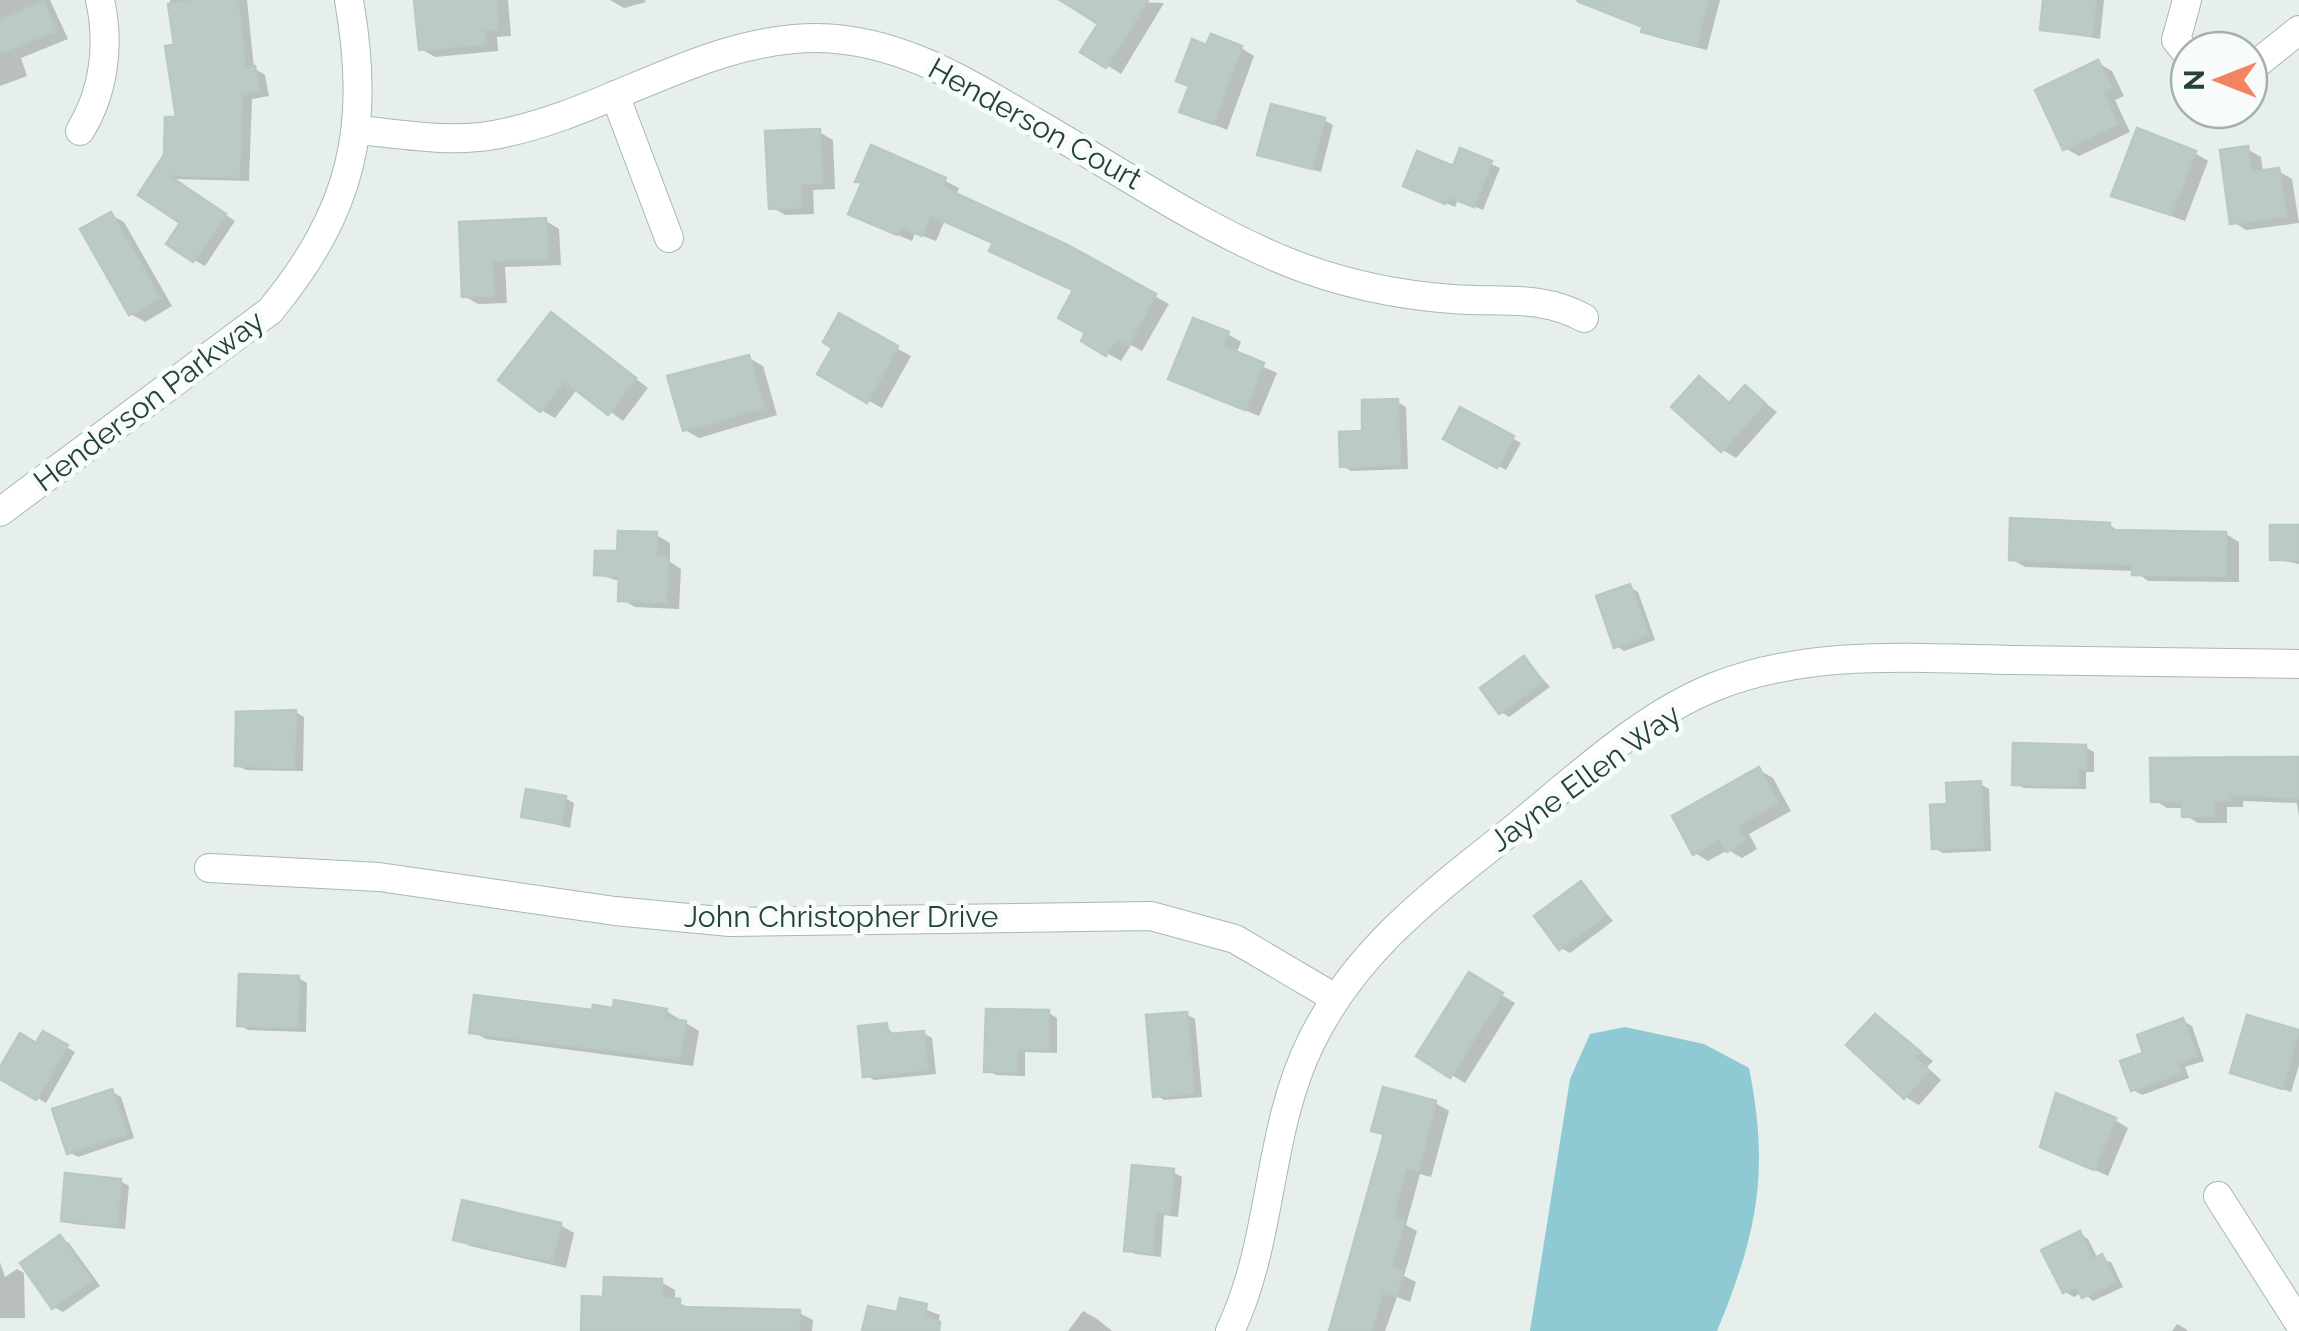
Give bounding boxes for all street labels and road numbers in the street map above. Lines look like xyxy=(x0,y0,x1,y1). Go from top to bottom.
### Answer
street label: Henderson Court xyxy=(923,51,1148,197)
street label: Henderson Parkway xyxy=(27,303,271,498)
street label: Jayne Ellen Way xyxy=(1482,697,1687,859)
street label: John Christopher Drive xyxy=(684,899,998,934)

